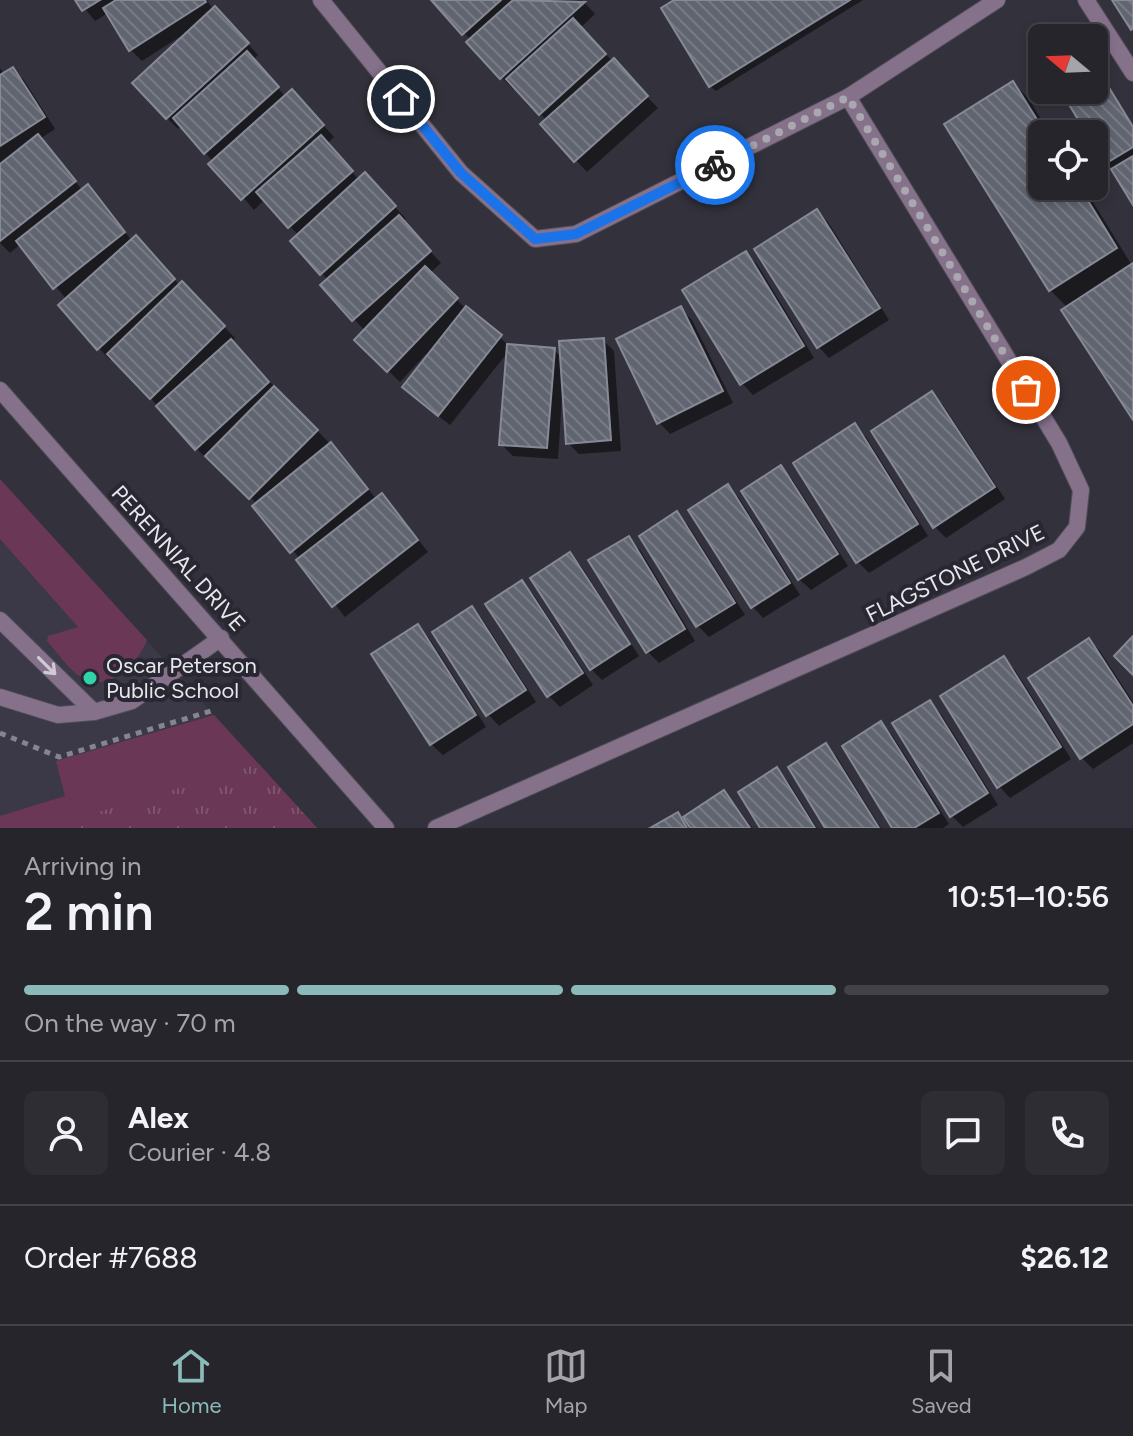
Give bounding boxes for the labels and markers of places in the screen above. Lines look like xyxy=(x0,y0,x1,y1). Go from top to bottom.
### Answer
pin xyxy=(367,65,435,133)
pin xyxy=(992,356,1060,424)
place label: Oscar Peterson Public School xyxy=(106,652,257,704)
marker: Oscar Peterson Public School xyxy=(81,669,99,687)

